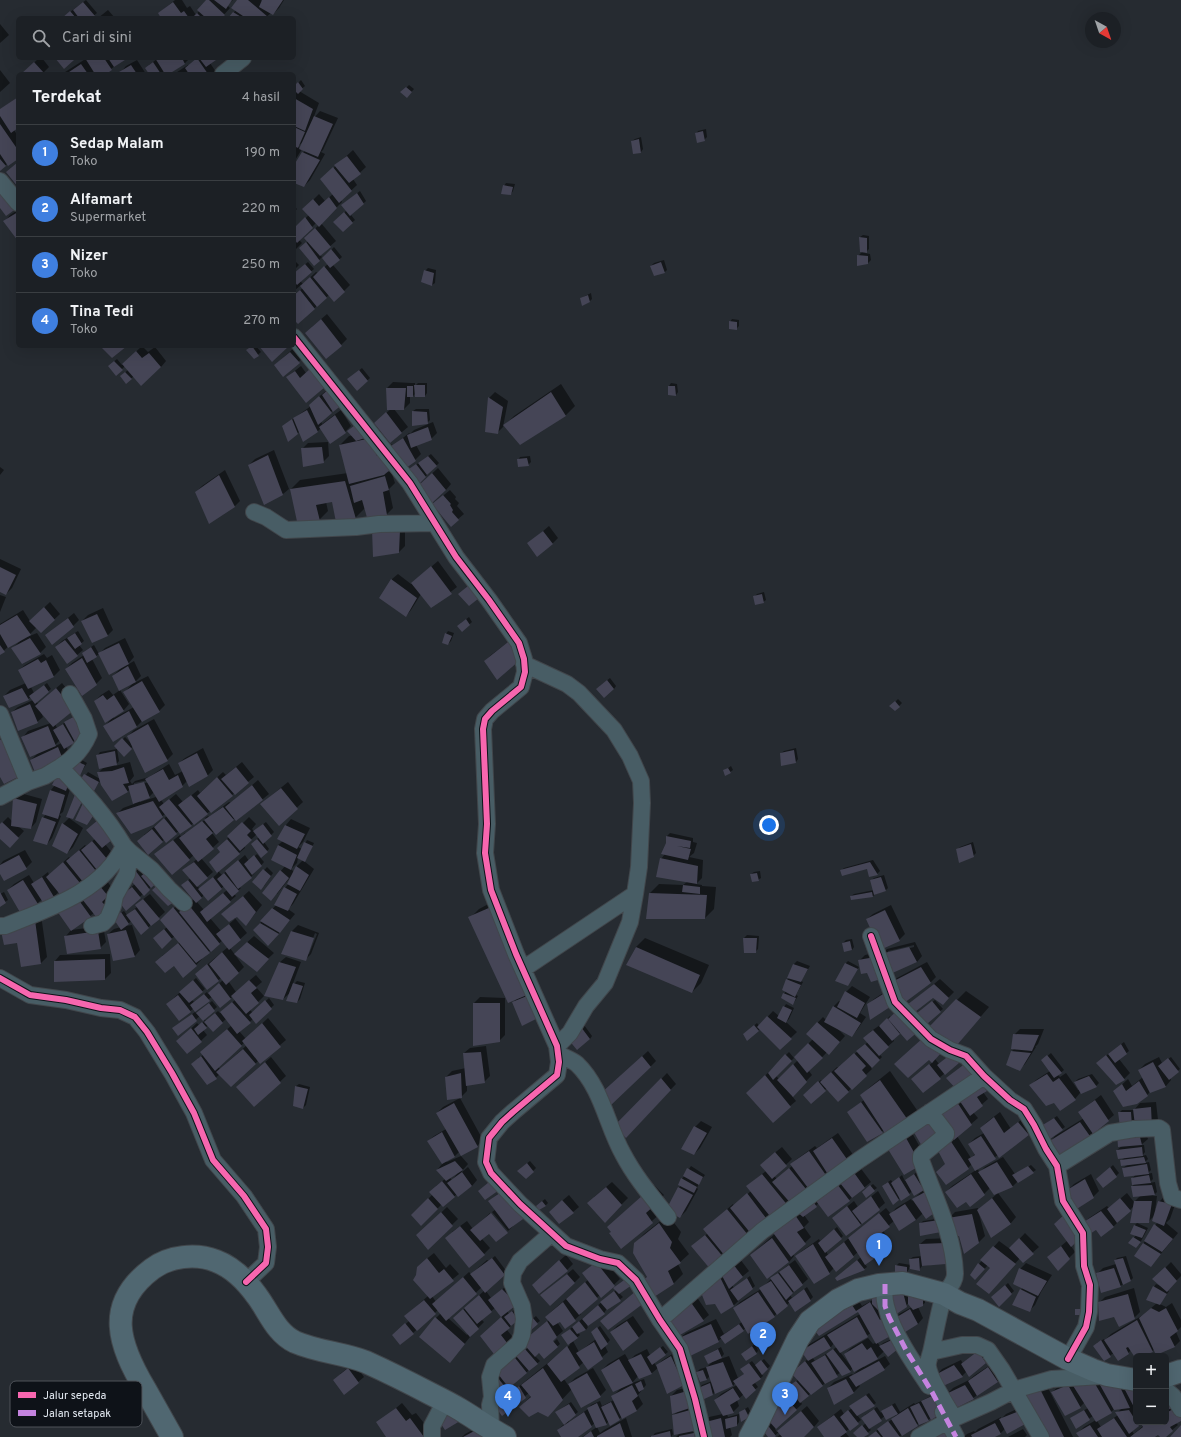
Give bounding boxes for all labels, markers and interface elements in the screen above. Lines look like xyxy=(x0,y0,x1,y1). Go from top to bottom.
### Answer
north arrow xyxy=(1085,12,1121,48)
search box xyxy=(16,16,296,60)
icon: search xyxy=(30,27,52,49)
text: Cari di sini xyxy=(62,29,132,48)
text: Terdekat xyxy=(32,87,101,109)
text: 4 hasil xyxy=(242,90,280,106)
text: Sedap Malam xyxy=(70,135,164,154)
text: 1 xyxy=(42,145,48,161)
text: 190 m xyxy=(245,145,280,161)
text: Toko xyxy=(70,154,97,170)
text: Alfamart xyxy=(70,191,133,210)
text: 2 xyxy=(41,201,49,217)
text: 220 m xyxy=(242,201,280,217)
text: Supermarket xyxy=(70,210,146,226)
text: Nizer xyxy=(70,247,108,266)
text: 3 xyxy=(41,257,49,273)
text: 250 m xyxy=(242,257,280,273)
text: Toko xyxy=(70,266,97,282)
text: Tina Tedi xyxy=(70,303,134,322)
text: 4 xyxy=(41,313,49,329)
text: 270 m xyxy=(243,313,280,329)
text: Toko xyxy=(70,322,97,338)
your location xyxy=(759,815,779,835)
pin: 1 xyxy=(866,1233,892,1266)
pin: 2 xyxy=(750,1322,776,1355)
map controls xyxy=(1133,1353,1169,1425)
button: + xyxy=(1133,1353,1169,1389)
legend xyxy=(10,1381,142,1427)
pin: 3 xyxy=(772,1382,798,1415)
pin: 4 xyxy=(495,1384,521,1417)
text: Jalur sepeda xyxy=(43,1389,107,1403)
button: − xyxy=(1133,1389,1169,1425)
text: Jalan setapak xyxy=(43,1407,111,1421)

